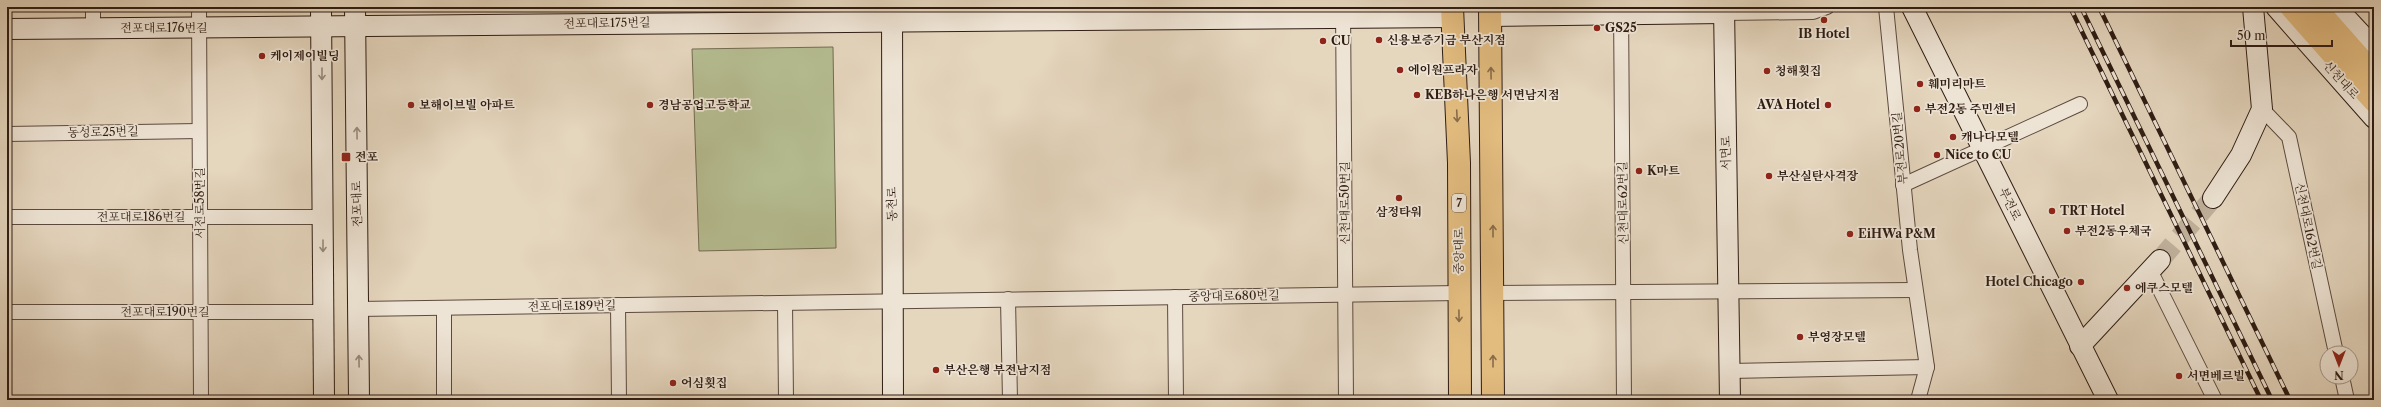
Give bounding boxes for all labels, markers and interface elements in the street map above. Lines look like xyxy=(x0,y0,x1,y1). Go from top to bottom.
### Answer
street label: 전포대로175번길 xyxy=(563,14,651,31)
marker: IB Hotel xyxy=(1819,15,1829,25)
street label: 전포대로176번길 xyxy=(120,20,208,35)
place label: GS25 xyxy=(1605,20,1637,35)
scale bar xyxy=(2231,22,2332,48)
marker: GS25 xyxy=(1592,23,1602,33)
place label: IB Hotel xyxy=(1798,26,1850,41)
text: 50 m xyxy=(2237,28,2266,43)
place label: 신용보증기금 부산지점 xyxy=(1387,32,1506,47)
place label: CU xyxy=(1331,33,1351,48)
marker: 신용보증기금 부산지점 xyxy=(1374,35,1384,45)
marker: CU xyxy=(1318,36,1328,46)
place label: 케이제이빌딩 xyxy=(270,48,340,63)
marker: 케이제이빌딩 xyxy=(257,51,267,61)
street label: 신천대로 xyxy=(2320,57,2363,102)
place label: 에이원프라자 xyxy=(1408,62,1478,77)
place label: 청해횟집 xyxy=(1775,63,1821,78)
marker: 에이원프라자 xyxy=(1395,65,1405,75)
marker: 청해횟집 xyxy=(1762,66,1772,76)
one-way arrow xyxy=(318,67,326,80)
one-way arrow xyxy=(1487,67,1495,80)
place label: 훼미리마트 xyxy=(1928,76,1986,91)
marker: 훼미리마트 xyxy=(1915,79,1925,89)
place label: KEB하나은행 서면남지점 xyxy=(1425,87,1560,102)
marker: KEB하나은행 서면남지점 xyxy=(1412,90,1422,100)
place label: 보해이브빌 아파트 xyxy=(419,97,515,112)
place label: 경남공업고등학교 xyxy=(658,97,751,112)
place label: AVA Hotel xyxy=(1756,97,1820,112)
marker: 보해이브빌 아파트 xyxy=(406,100,416,110)
marker: 경남공업고등학교 xyxy=(645,100,655,110)
marker: AVA Hotel xyxy=(1823,100,1833,110)
place label: 부전2동 주민센터 xyxy=(1925,101,2016,116)
marker: 부전2동 주민센터 xyxy=(1912,104,1922,114)
one-way arrow xyxy=(1453,109,1461,122)
street label: 부전로20번길 xyxy=(1889,111,1910,185)
street label: 동성로25번길 xyxy=(67,123,139,140)
one-way arrow xyxy=(353,127,361,140)
place label: 캐나다모텔 xyxy=(1961,129,2019,144)
marker: 캐나다모텔 xyxy=(1948,132,1958,142)
street label: 서면로 xyxy=(1718,135,1733,171)
place label: Nice to CU xyxy=(1945,147,2011,162)
place label: 전포 xyxy=(355,149,379,164)
marker: Nice to CU xyxy=(1932,150,1942,160)
marker: 전포 xyxy=(340,151,352,163)
street label: 신천대로50번길 xyxy=(1337,161,1352,245)
street label: 신천대로62번길 xyxy=(1614,161,1631,245)
place label: K마트 xyxy=(1647,163,1680,178)
marker: K마트 xyxy=(1634,166,1644,176)
street label: 서전로58번길 xyxy=(192,167,207,239)
place label: 부산실탄사격장 xyxy=(1777,168,1859,183)
marker: 부산실탄사격장 xyxy=(1764,171,1774,181)
street label: 전포대로 xyxy=(349,180,364,227)
street label: 신천대로162번길 xyxy=(2292,181,2325,271)
street label: 부전로 xyxy=(1996,185,2025,223)
street label: 동천로 xyxy=(884,186,899,222)
marker: 삼정타워 xyxy=(1394,193,1404,203)
road number: 7 xyxy=(1452,194,1466,212)
place label: TRT Hotel xyxy=(2060,203,2125,218)
place label: 삼정타워 xyxy=(1376,204,1422,219)
marker: TRT Hotel xyxy=(2047,206,2057,216)
street label: 전포대로186번길 xyxy=(97,209,185,224)
place label: 부전2동우체국 xyxy=(2075,223,2152,238)
one-way arrow xyxy=(1489,225,1497,238)
place label: EiHWa P&M xyxy=(1858,226,1936,241)
marker: 부전2동우체국 xyxy=(2062,226,2072,236)
street label: 중앙대로 xyxy=(1451,227,1466,274)
marker: EiHWa P&M xyxy=(1845,229,1855,239)
one-way arrow xyxy=(319,239,327,252)
place label: Hotel Chicago xyxy=(1985,274,2073,289)
marker: Hotel Chicago xyxy=(2076,277,2086,287)
place label: 에쿠스모텔 xyxy=(2135,280,2193,295)
marker: 에쿠스모텔 xyxy=(2122,283,2132,293)
street label: 중앙대로680번길 xyxy=(1188,287,1280,304)
street label: 전포대로189번길 xyxy=(527,297,616,314)
street label: 전포대로190번길 xyxy=(120,304,210,319)
one-way arrow xyxy=(1455,309,1463,322)
place label: 부영장모텔 xyxy=(1808,329,1866,344)
marker: 부영장모텔 xyxy=(1795,332,1805,342)
north arrow xyxy=(2319,345,2359,385)
one-way arrow xyxy=(355,355,363,368)
one-way arrow xyxy=(1489,355,1497,368)
place label: 부산은행 부전남지점 xyxy=(944,362,1051,377)
marker: 부산은행 부전남지점 xyxy=(931,365,941,375)
place label: 서면베르빌 xyxy=(2187,368,2245,383)
text: N xyxy=(2334,368,2344,382)
marker: 서면베르빌 xyxy=(2174,371,2184,381)
place label: 어심횟집 xyxy=(681,375,727,390)
marker: 어심횟집 xyxy=(668,378,678,388)

